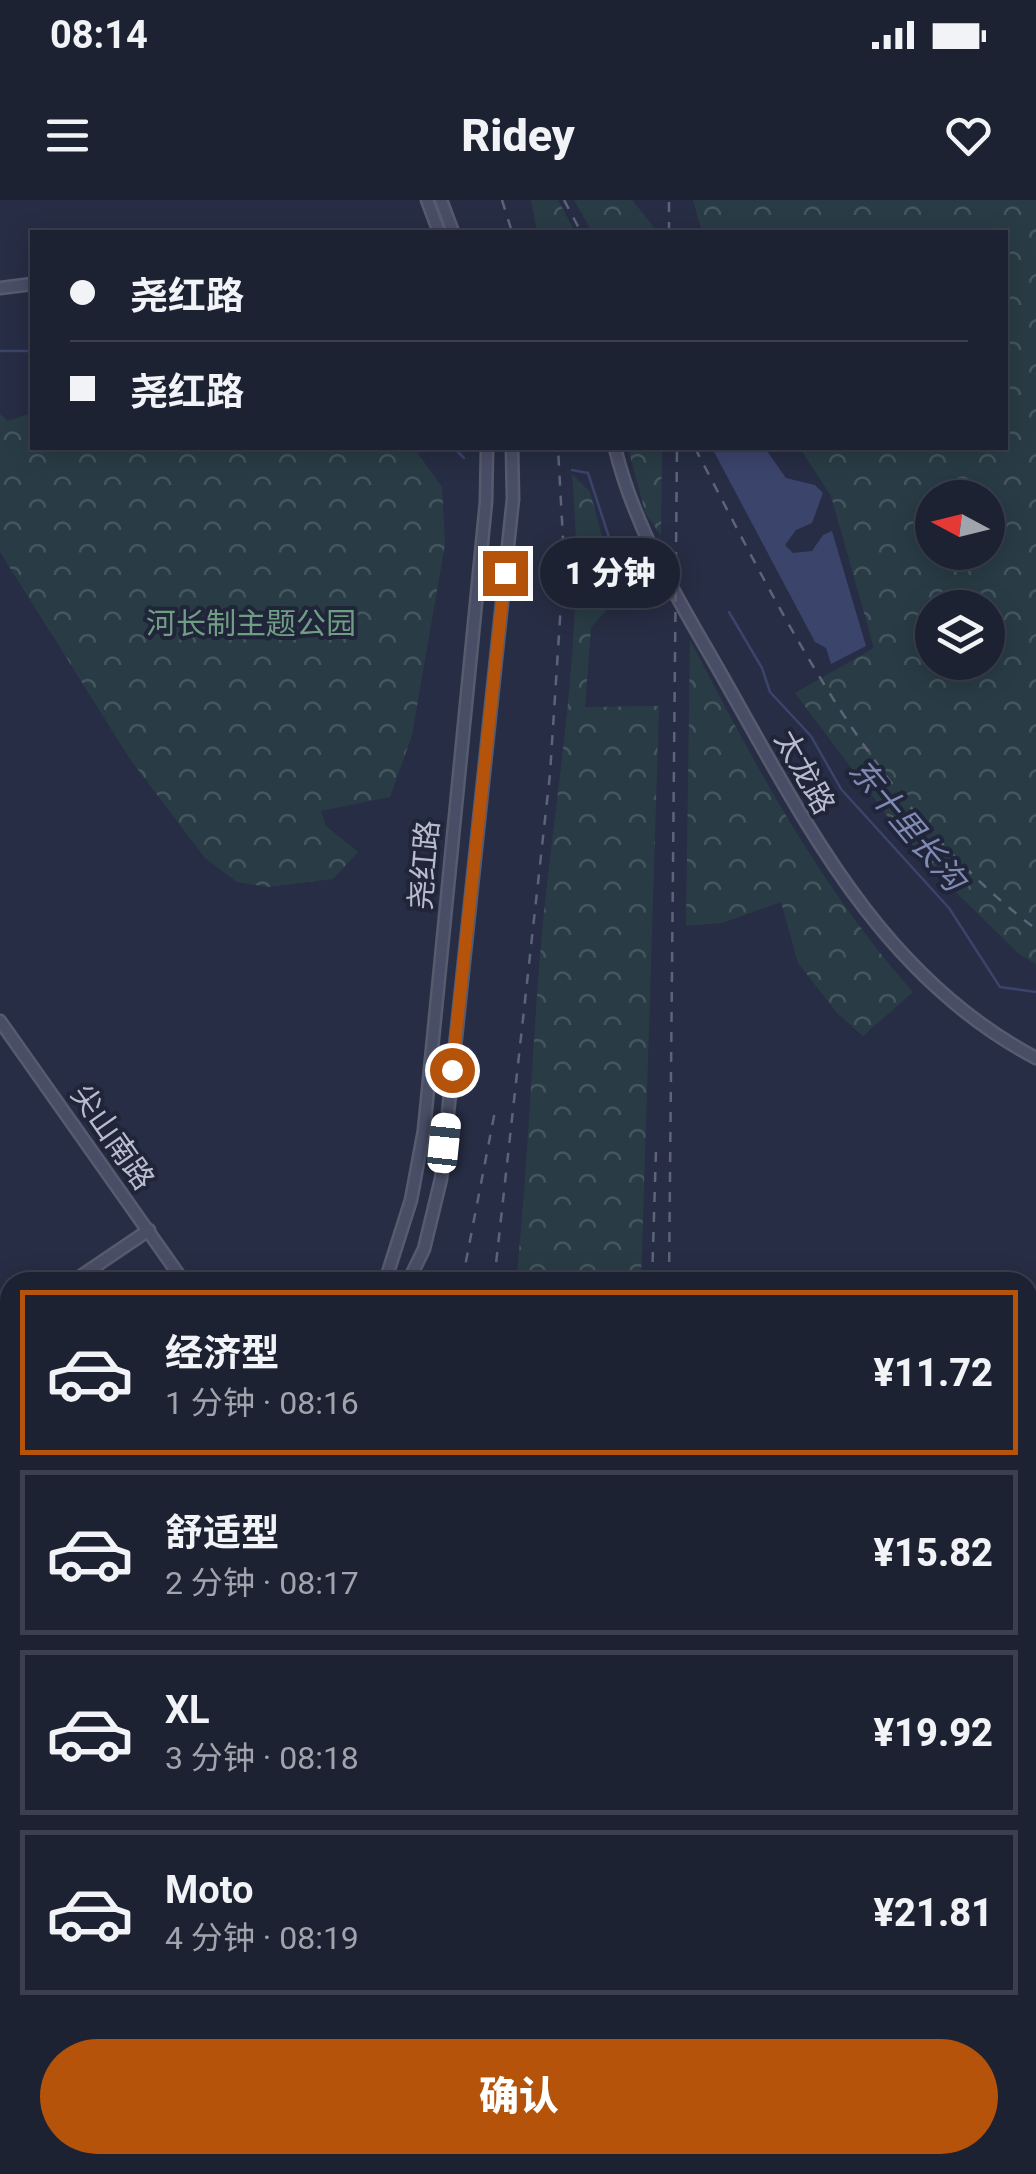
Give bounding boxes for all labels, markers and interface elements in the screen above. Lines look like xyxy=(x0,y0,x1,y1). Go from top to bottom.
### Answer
text: 08:14 xyxy=(50,13,148,57)
icon: menu xyxy=(40,108,95,163)
icon: heart xyxy=(941,108,996,163)
text: Ridey xyxy=(461,109,575,162)
text: 尧红路 xyxy=(130,274,244,318)
text: 尧红路 xyxy=(130,370,244,414)
north arrow xyxy=(915,480,1005,570)
map controls xyxy=(915,480,1005,680)
callout: 1 分钟 xyxy=(540,538,680,608)
route end xyxy=(483,551,528,596)
text: 1 分钟 xyxy=(565,554,655,592)
button: layers xyxy=(915,590,1005,680)
park label: 河长制主题公园 xyxy=(146,606,356,641)
street label: 太龙路 xyxy=(768,724,842,820)
water label: 东十里长沟 xyxy=(841,751,975,901)
street label: 尧红路 xyxy=(403,819,445,911)
route start xyxy=(430,1048,475,1093)
street label: 尖山南路 xyxy=(64,1078,162,1196)
car xyxy=(426,1112,462,1174)
icon: car xyxy=(45,1328,135,1418)
text: 经济型 xyxy=(165,1331,279,1375)
text: ¥11.72 xyxy=(874,1351,993,1395)
text: 1 分钟 · 08:16 xyxy=(165,1384,359,1422)
icon: car xyxy=(45,1508,135,1598)
text: 舒适型 xyxy=(165,1511,279,1555)
text: ¥15.82 xyxy=(874,1531,993,1575)
text: 2 分钟 · 08:17 xyxy=(165,1564,359,1602)
icon: car xyxy=(45,1688,135,1778)
text: XL xyxy=(165,1688,210,1732)
text: ¥19.92 xyxy=(874,1711,993,1755)
text: 3 分钟 · 08:18 xyxy=(165,1739,359,1777)
icon: car xyxy=(45,1868,135,1958)
text: Moto xyxy=(165,1868,254,1912)
text: ¥21.81 xyxy=(874,1891,993,1935)
text: 4 分钟 · 08:19 xyxy=(165,1919,359,1957)
button: 确认 xyxy=(40,2039,998,2154)

